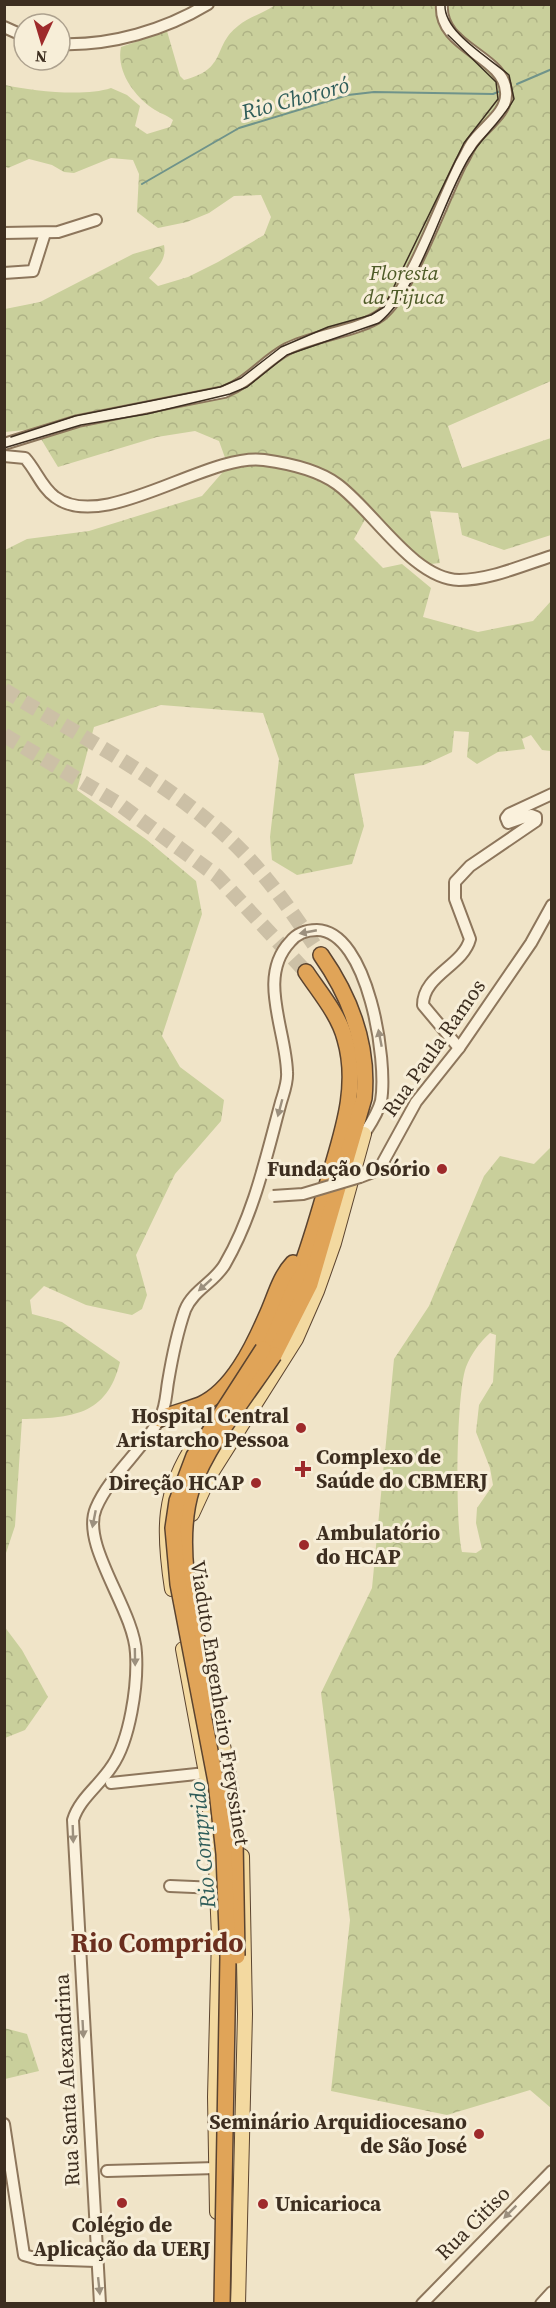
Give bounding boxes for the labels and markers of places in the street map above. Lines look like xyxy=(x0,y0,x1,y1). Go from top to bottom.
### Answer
place label: Fundação Osório xyxy=(267,1154,430,1183)
marker: Fundação Osório xyxy=(435,1162,449,1176)
place label: Hospital Central Aristarcho Pessoa xyxy=(116,1401,290,1454)
marker: Hospital Central Aristarcho Pessoa xyxy=(294,1421,308,1435)
place label: Complexo de Saúde do CBMERJ xyxy=(316,1442,488,1495)
marker: Complexo de Saúde do CBMERJ xyxy=(294,1460,312,1478)
place label: Direção HCAP xyxy=(108,1468,244,1497)
marker: Direção HCAP xyxy=(249,1476,263,1490)
place label: Ambulatório do HCAP xyxy=(316,1518,440,1571)
marker: Ambulatório do HCAP xyxy=(297,1538,311,1552)
place label: Seminário Arquidiocesano de São José xyxy=(209,2107,467,2160)
marker: Seminário Arquidiocesano de São José xyxy=(472,2127,486,2141)
place label: Unicarioca xyxy=(275,2189,382,2218)
marker: Colégio de Aplicação da UERJ xyxy=(115,2196,129,2210)
marker: Unicarioca xyxy=(256,2197,270,2211)
place label: Colégio de Aplicação da UERJ xyxy=(33,2210,211,2263)

